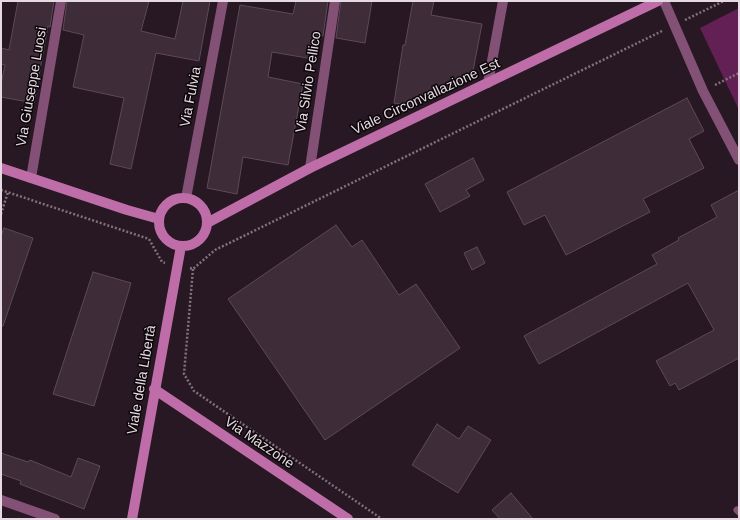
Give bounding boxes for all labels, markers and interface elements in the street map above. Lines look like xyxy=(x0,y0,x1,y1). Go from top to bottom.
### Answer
street label: Via Giuseppe Luosi xyxy=(13,26,51,148)
street label: Via Silvio Pellico xyxy=(293,30,325,134)
street label: Viale Circonvallazione Est xyxy=(349,55,503,139)
street label: Via Fulvia xyxy=(177,65,205,129)
street label: Viale della Libertà xyxy=(124,324,160,436)
street label: Via Mazzone xyxy=(221,413,297,473)

